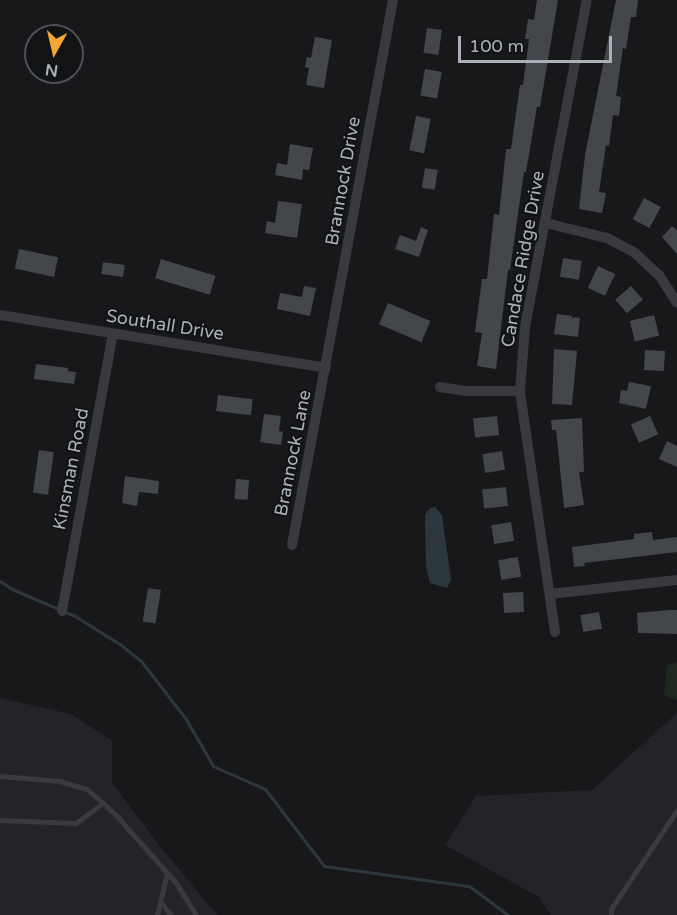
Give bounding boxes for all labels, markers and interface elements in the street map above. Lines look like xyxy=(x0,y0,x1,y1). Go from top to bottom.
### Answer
north arrow xyxy=(24,24,84,84)
scale bar xyxy=(461,24,616,62)
text: 100 m xyxy=(469,35,524,57)
text: N xyxy=(44,59,60,81)
street label: Brannock Drive xyxy=(321,115,365,247)
street label: Candace Ridge Drive xyxy=(497,169,549,349)
street label: Southall Drive xyxy=(105,305,225,345)
street label: Brannock Lane xyxy=(270,388,316,518)
street label: Kinsman Road xyxy=(49,406,93,532)

